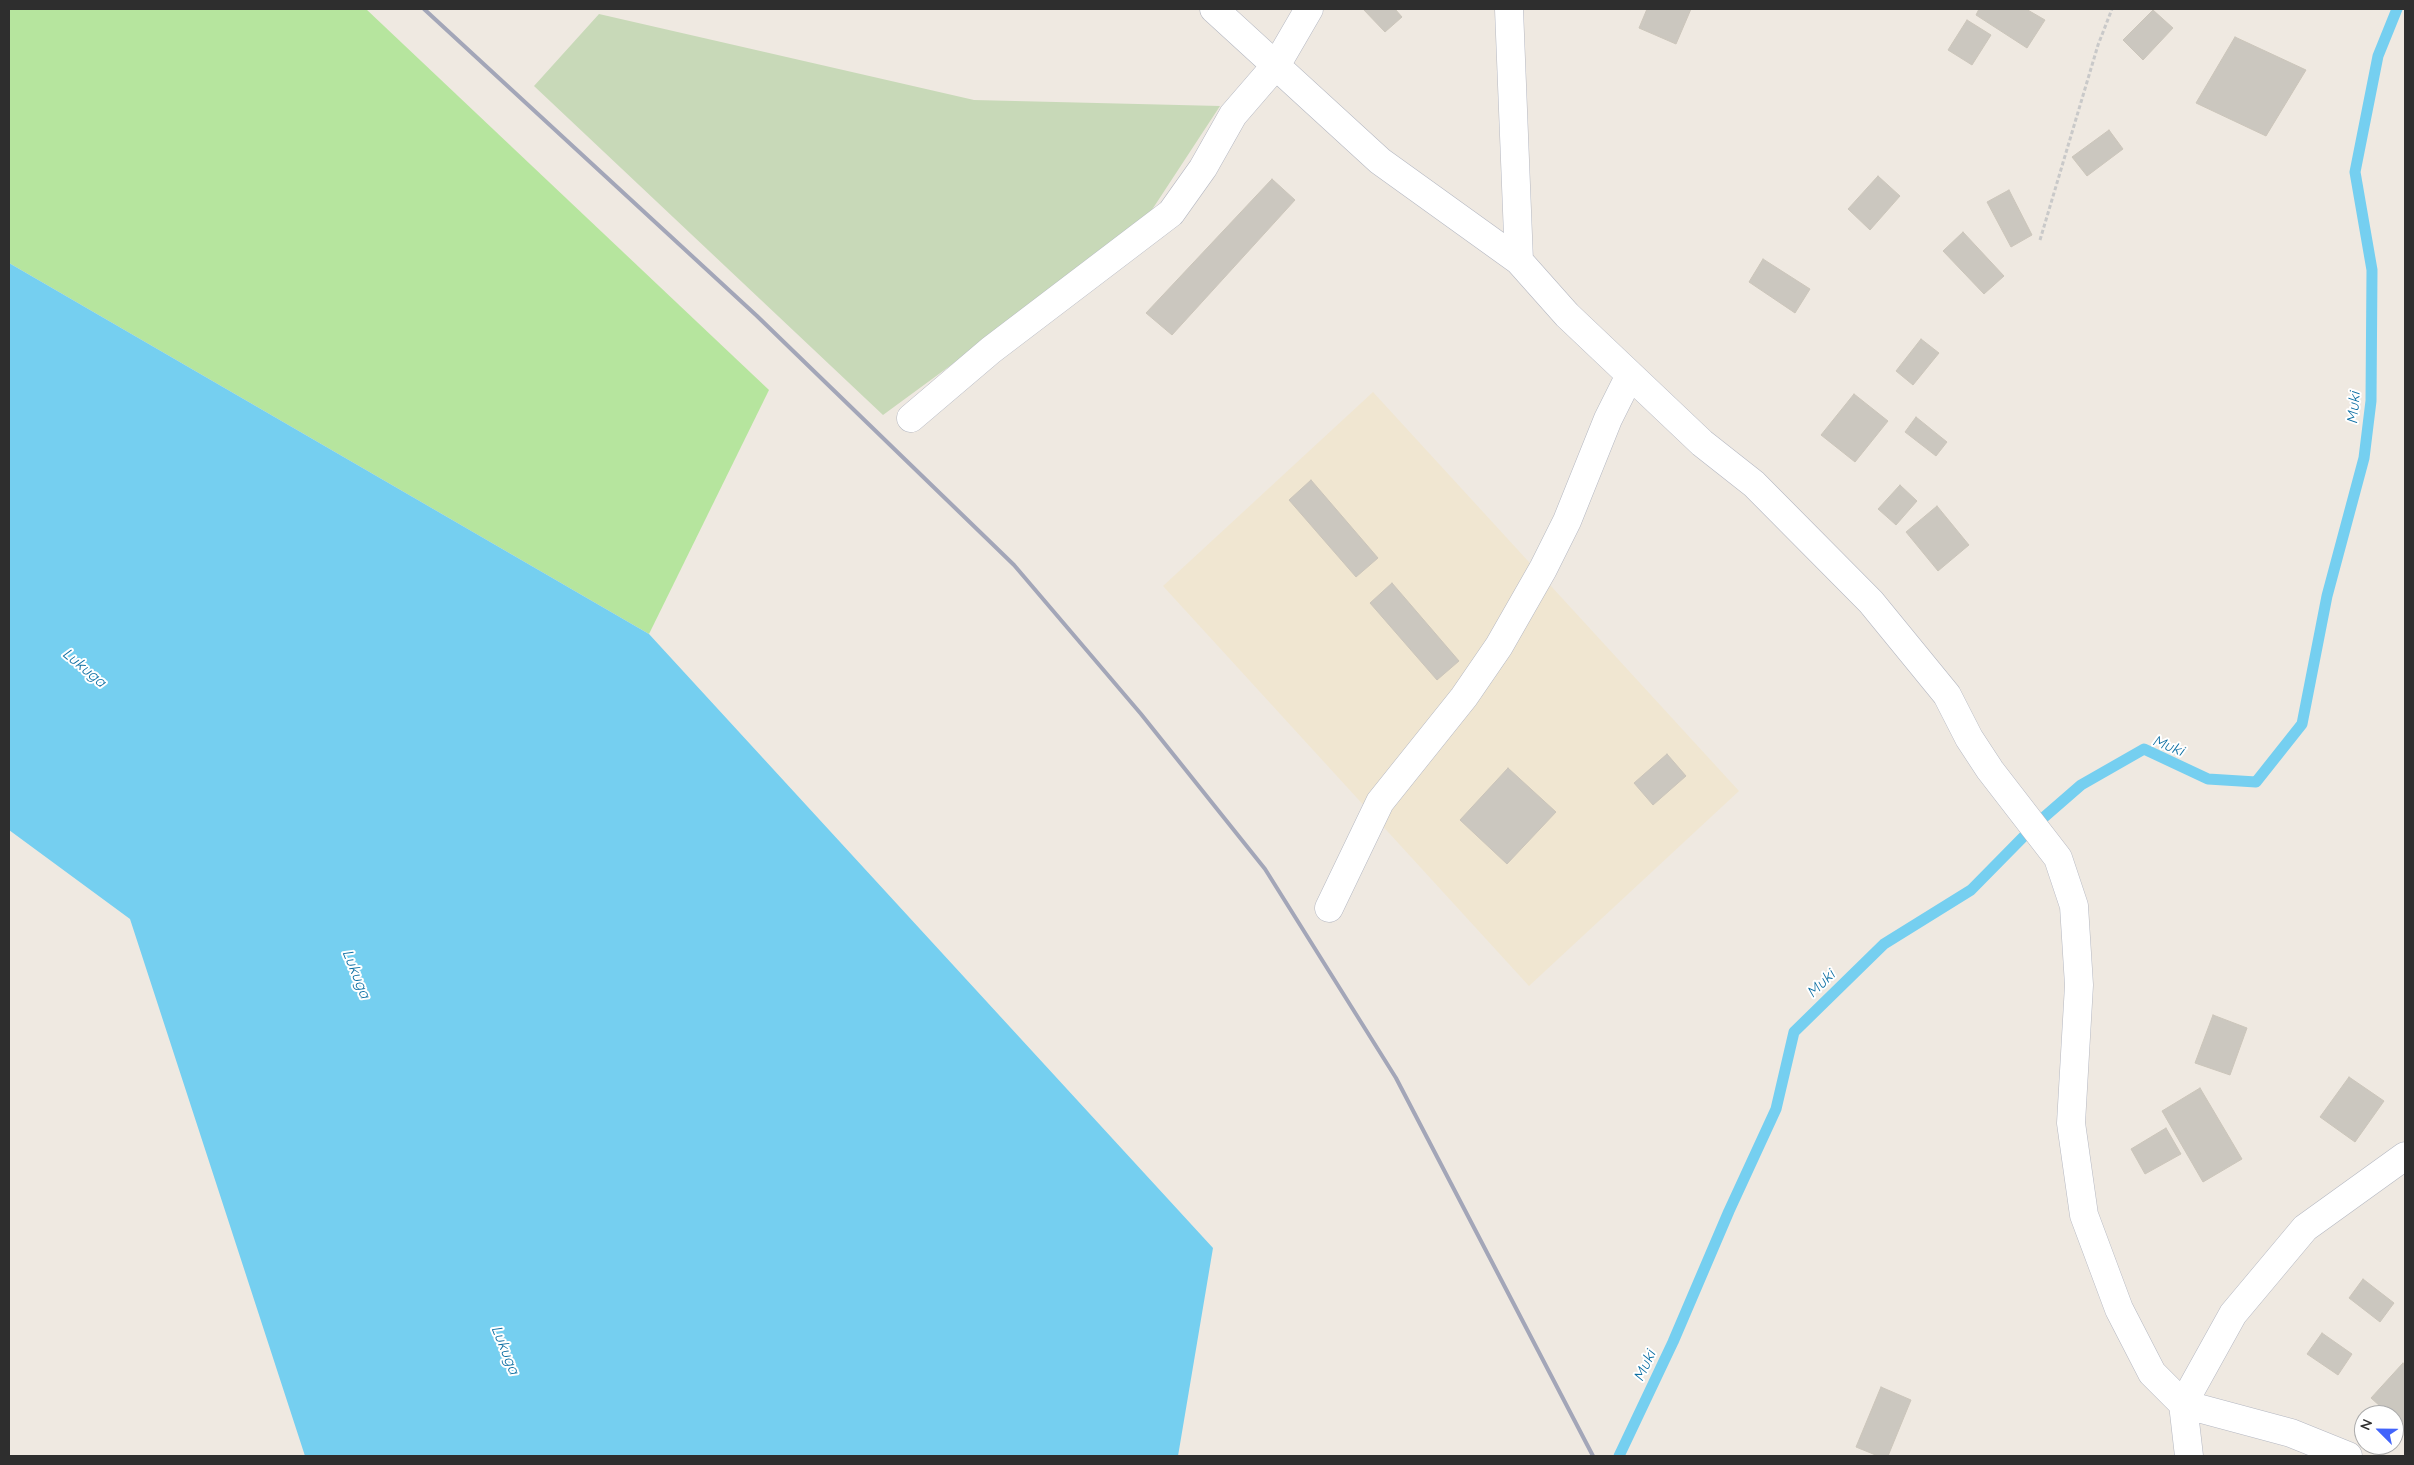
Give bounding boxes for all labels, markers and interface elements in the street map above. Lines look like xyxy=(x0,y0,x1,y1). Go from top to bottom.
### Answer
water label: Muki xyxy=(2344,391,2364,425)
water label: Lukuga xyxy=(59,645,109,691)
water label: Muki xyxy=(2150,732,2186,760)
water label: Lukuga xyxy=(338,947,374,1001)
water label: Muki xyxy=(1803,966,1839,1002)
water label: Lukuga xyxy=(487,1323,523,1377)
water label: Muki xyxy=(1630,1348,1660,1384)
north arrow xyxy=(2354,1405,2404,1455)
text: N xyxy=(2356,1416,2376,1433)

